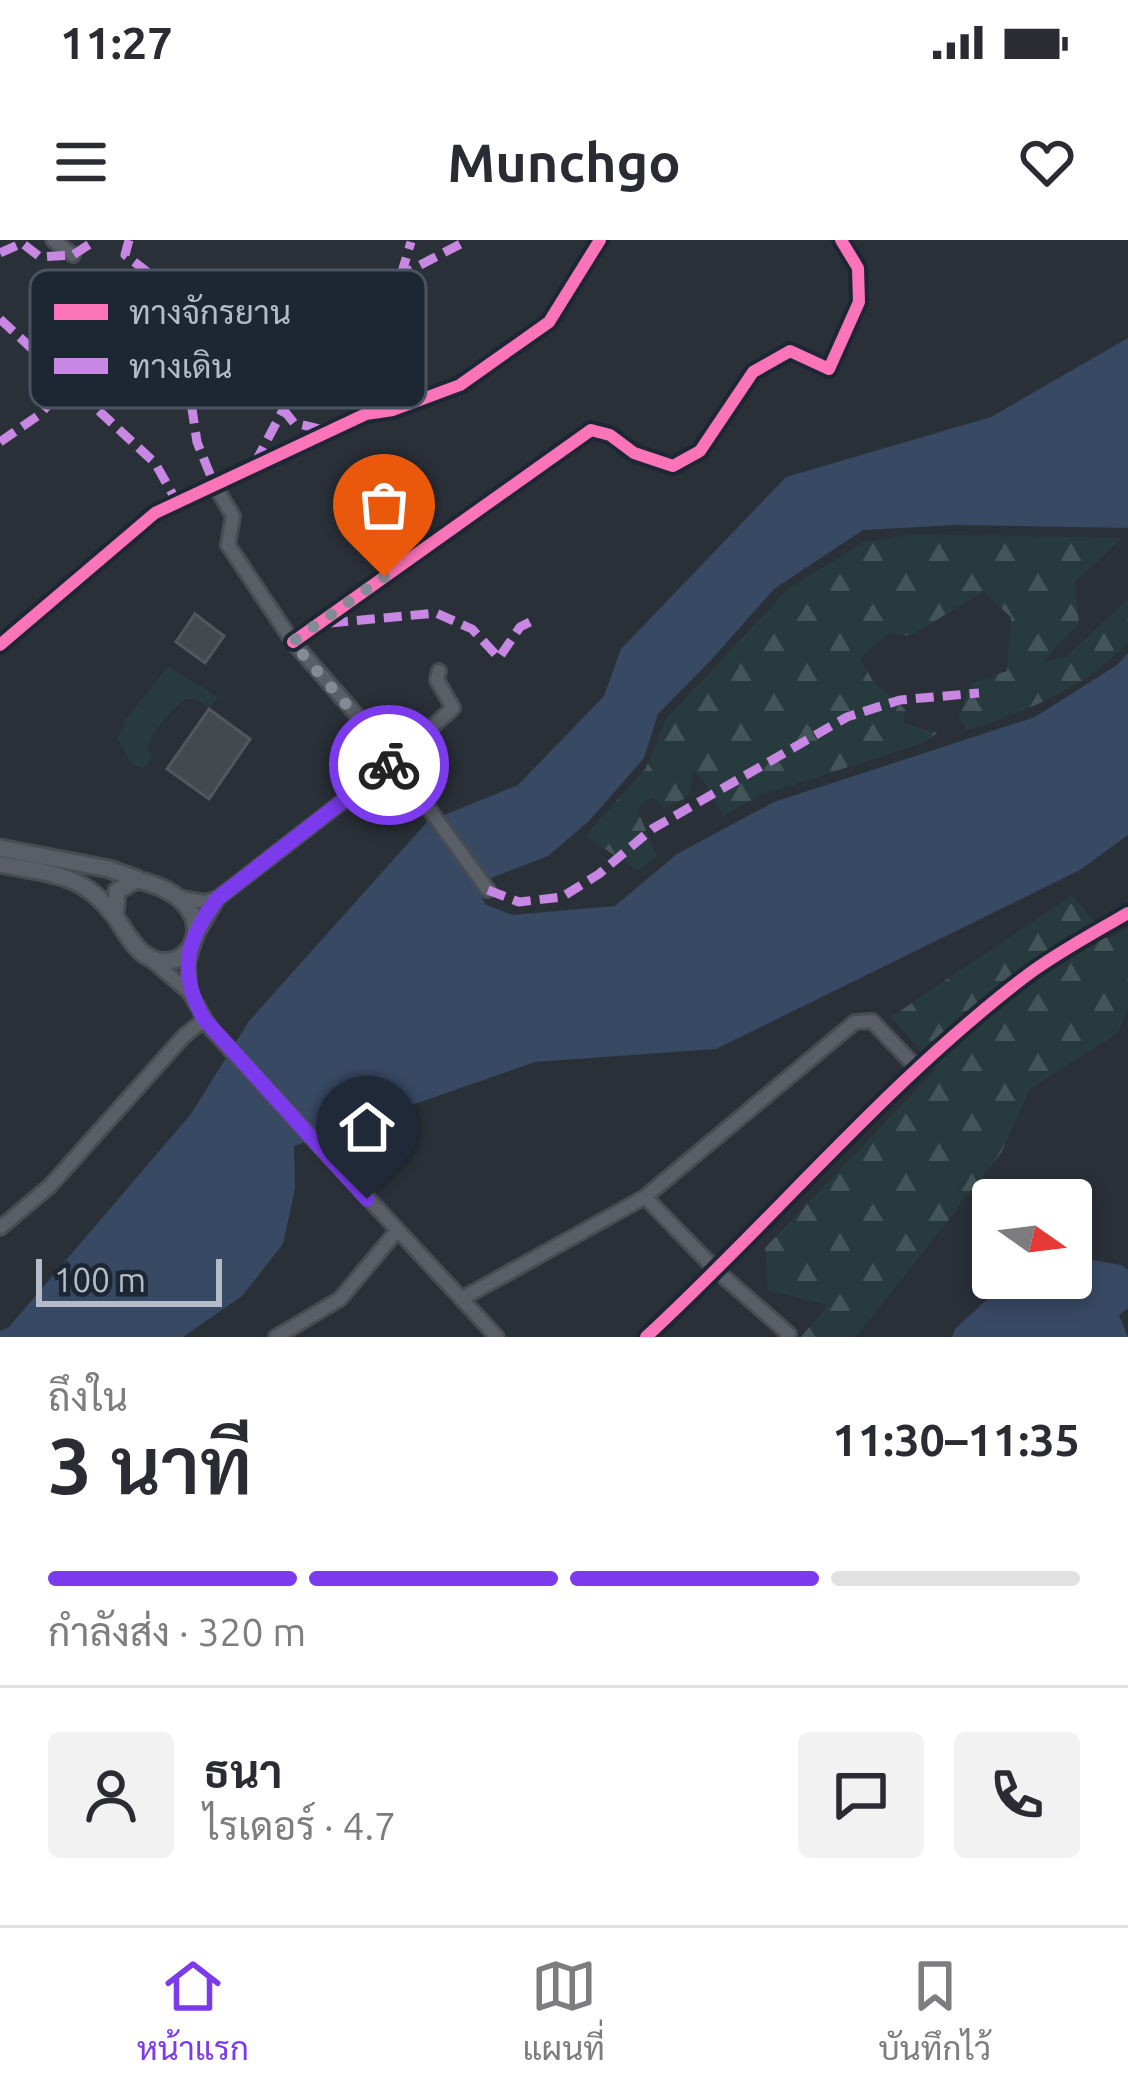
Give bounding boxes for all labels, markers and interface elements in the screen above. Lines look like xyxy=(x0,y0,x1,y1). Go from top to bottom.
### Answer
text: 11:27 xyxy=(60,17,173,68)
icon: menu xyxy=(48,129,114,195)
icon: heart xyxy=(1014,129,1080,195)
text: Munchgo xyxy=(447,132,681,192)
legend xyxy=(30,270,426,408)
text: ทางจักรยาน xyxy=(129,293,291,330)
text: ทางเดิน xyxy=(129,347,232,384)
pin xyxy=(333,454,435,577)
icon: bag xyxy=(351,472,417,538)
courier xyxy=(329,705,449,825)
icon: bike xyxy=(356,732,422,798)
pin xyxy=(316,1076,418,1199)
icon: home xyxy=(334,1094,400,1160)
north arrow xyxy=(972,1179,1092,1299)
map controls xyxy=(972,1179,1092,1299)
scale bar xyxy=(36,1253,222,1306)
text: 100 m xyxy=(54,1261,146,1298)
text: ถึงใน xyxy=(48,1375,128,1418)
text: 11:30–11:35 xyxy=(832,1414,1080,1465)
text: 3 นาที xyxy=(48,1421,252,1509)
text: กำลังส่ง · 320 m xyxy=(48,1610,306,1653)
button: person xyxy=(48,1732,174,1858)
button: chat xyxy=(798,1732,924,1858)
button: phone xyxy=(954,1732,1080,1858)
text: ธนา xyxy=(204,1746,282,1797)
text: ไรเดอร์ · 4.7 xyxy=(204,1804,396,1847)
tab: หน้าแรก xyxy=(137,1953,249,2068)
tab: แผนที่ xyxy=(523,1953,605,2068)
tab: บันทึกไว้ xyxy=(878,1953,991,2068)

